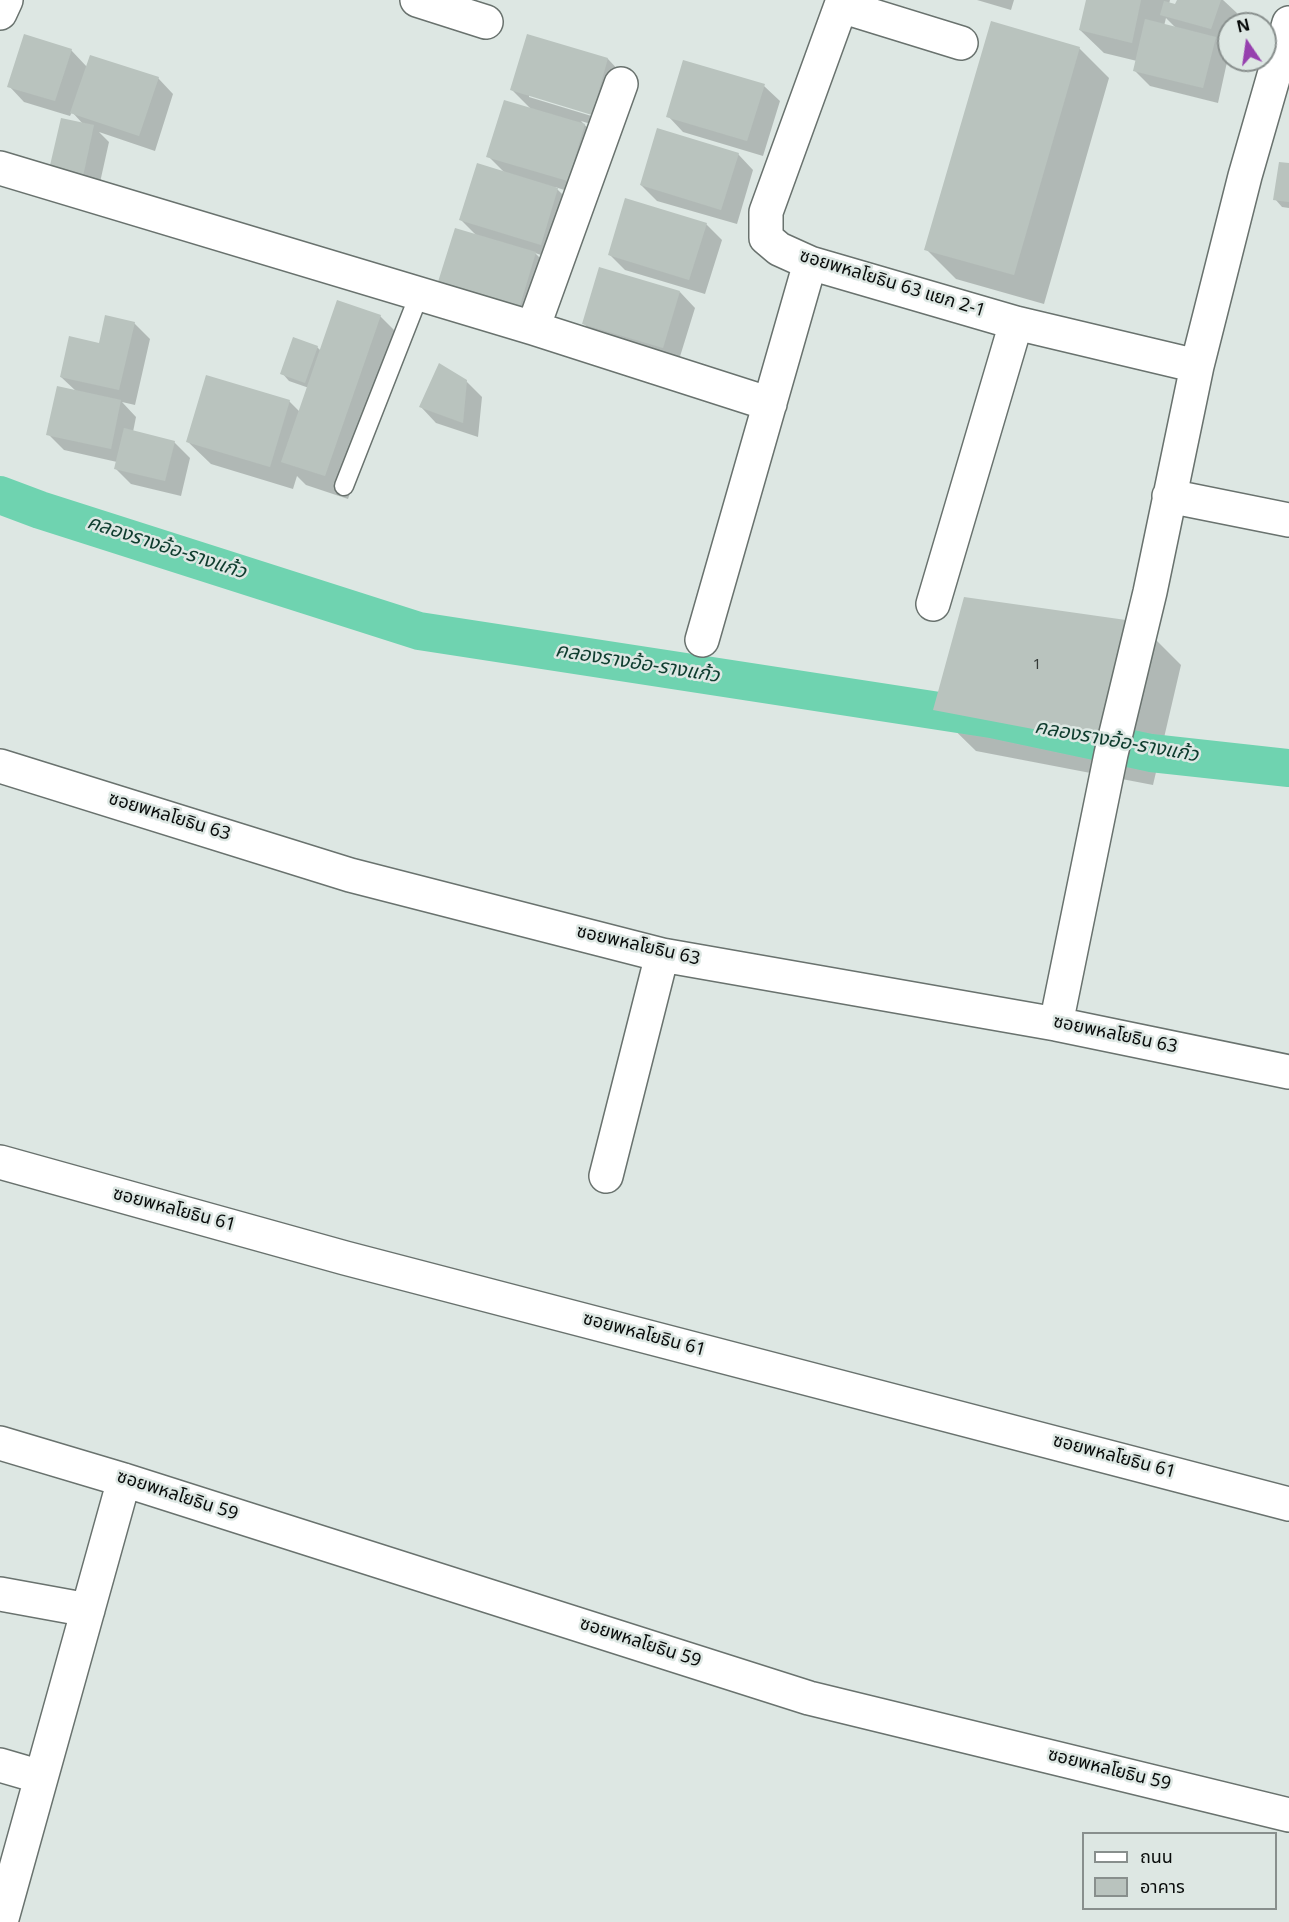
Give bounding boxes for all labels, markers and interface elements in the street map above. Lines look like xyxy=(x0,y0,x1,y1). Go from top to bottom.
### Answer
north arrow xyxy=(1217,12,1277,72)
text: N xyxy=(1234,13,1252,40)
street label: ซอยพหลโยธิน 63 แยก 2-1 xyxy=(797,246,987,324)
water label: คลองรางอ้อ-รางแก้ว xyxy=(83,512,249,586)
water label: คลองรางอ้อ-รางแก้ว xyxy=(553,640,721,690)
house number: 1 xyxy=(1033,657,1041,675)
water label: คลองรางอ้อ-รางแก้ว xyxy=(1032,717,1200,769)
street label: ซอยพหลโยธิน 63 xyxy=(106,789,232,847)
street label: ซอยพหลโยธิน 63 xyxy=(574,922,702,972)
street label: ซอยพหลโยธิน 63 xyxy=(1051,1012,1179,1060)
street label: ซอยพหลโยธิน 61 xyxy=(110,1184,238,1238)
street label: ซอยพหลโยธิน 61 xyxy=(580,1309,708,1363)
street label: ซอยพหลโยธิน 61 xyxy=(1050,1431,1178,1485)
street label: ซอยพหลโยธิน 59 xyxy=(114,1467,240,1527)
street label: ซอยพหลโยธิน 59 xyxy=(577,1614,703,1674)
street label: ซอยพหลโยธิน 59 xyxy=(1045,1745,1173,1797)
legend xyxy=(1082,1832,1277,1910)
text: ถนน xyxy=(1140,1844,1173,1871)
text: อาคาร xyxy=(1140,1874,1185,1901)

